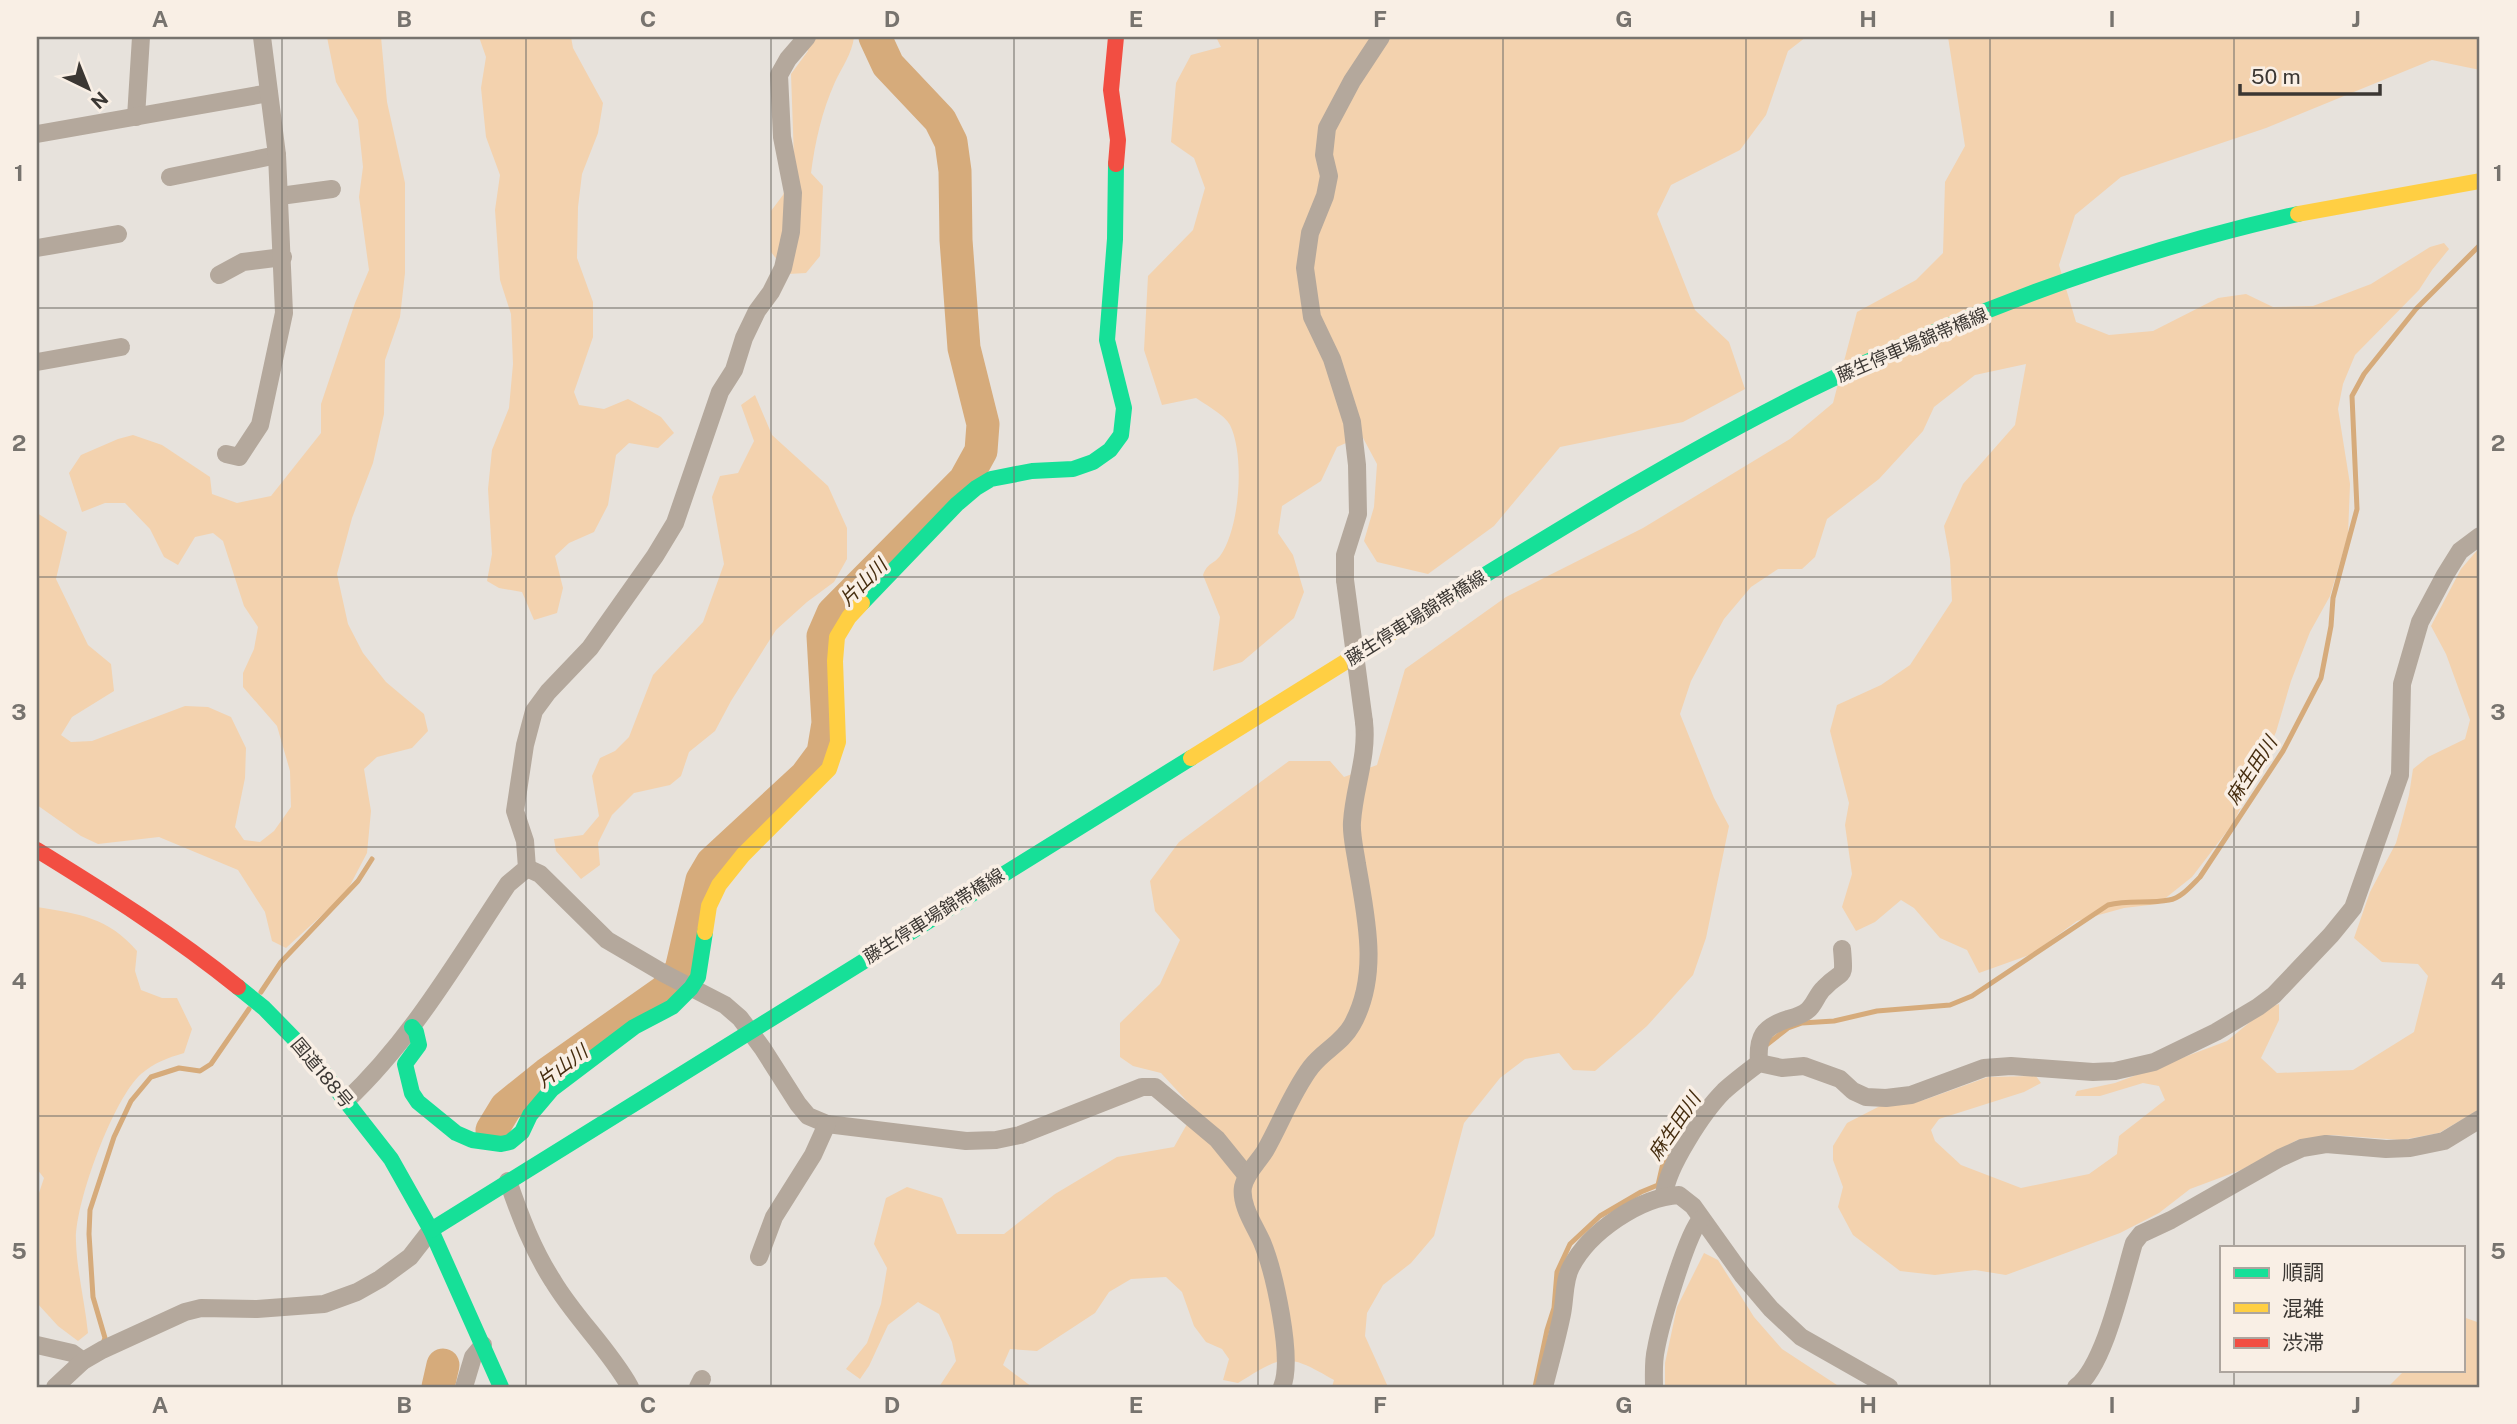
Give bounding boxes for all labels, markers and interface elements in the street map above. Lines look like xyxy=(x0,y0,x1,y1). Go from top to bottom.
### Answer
text: A xyxy=(152,5,169,32)
text: B xyxy=(396,5,412,32)
text: C xyxy=(640,5,656,32)
text: D xyxy=(884,5,900,32)
text: E xyxy=(1129,5,1143,32)
text: F xyxy=(1373,5,1387,32)
text: G xyxy=(1615,5,1633,32)
text: H xyxy=(1859,5,1877,32)
text: I xyxy=(2108,5,2116,32)
text: J xyxy=(2351,5,2361,32)
north arrow xyxy=(52,52,122,122)
scale bar xyxy=(2240,52,2380,96)
text: 50 m xyxy=(2251,64,2301,89)
text: N xyxy=(87,87,113,114)
text: 1 xyxy=(14,159,24,186)
text: 1 xyxy=(2493,159,2503,186)
street label: 藤生停車場錦帯橋線 xyxy=(1833,303,1990,386)
text: 2 xyxy=(12,429,26,456)
text: 2 xyxy=(2491,429,2505,456)
water label: 片山川 xyxy=(835,553,892,610)
street label: 藤生停車場錦帯橋線 xyxy=(1341,566,1490,669)
text: 3 xyxy=(11,698,27,725)
text: 3 xyxy=(2490,698,2506,725)
water label: 麻生田川 xyxy=(2221,730,2282,808)
street label: 藤生停車場錦帯橋線 xyxy=(859,864,1008,967)
text: 4 xyxy=(11,967,27,994)
text: 4 xyxy=(2490,967,2506,994)
street label: 国道188号 xyxy=(287,1034,358,1112)
water label: 片山川 xyxy=(532,1039,593,1092)
water label: 麻生田川 xyxy=(1644,1087,1705,1164)
text: 5 xyxy=(11,1237,27,1264)
text: 5 xyxy=(2490,1237,2506,1264)
legend xyxy=(2220,1246,2464,1372)
text: 順調 xyxy=(2282,1260,2324,1285)
text: 混雑 xyxy=(2282,1296,2324,1321)
text: 渋滞 xyxy=(2282,1330,2324,1355)
text: A xyxy=(152,1391,169,1418)
text: B xyxy=(396,1391,412,1418)
text: C xyxy=(640,1391,656,1418)
text: D xyxy=(884,1391,900,1418)
text: E xyxy=(1129,1391,1143,1418)
text: F xyxy=(1373,1391,1387,1418)
text: G xyxy=(1615,1391,1633,1418)
text: H xyxy=(1859,1391,1877,1418)
text: I xyxy=(2108,1391,2116,1418)
text: J xyxy=(2351,1391,2361,1418)

